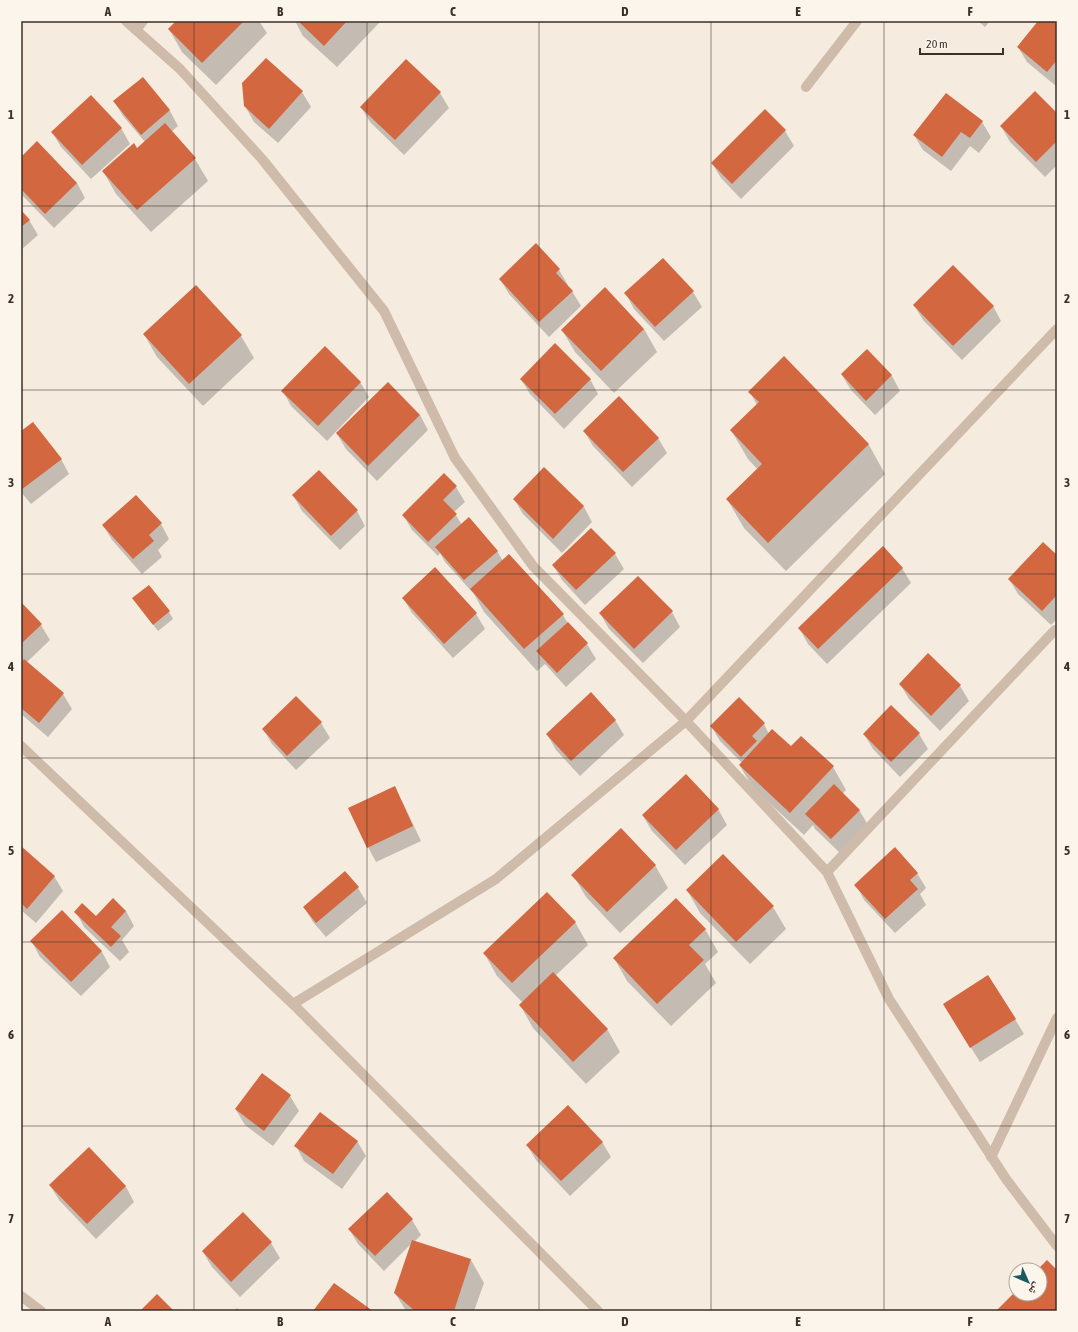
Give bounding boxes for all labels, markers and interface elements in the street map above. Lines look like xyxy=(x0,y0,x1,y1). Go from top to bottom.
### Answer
text: A xyxy=(104,4,112,19)
text: B xyxy=(277,4,284,19)
text: C xyxy=(450,4,456,19)
text: D xyxy=(621,4,629,19)
text: E xyxy=(795,4,801,19)
text: F xyxy=(967,4,973,19)
scale bar xyxy=(920,30,1003,56)
text: 20 m xyxy=(926,37,948,51)
text: 1 xyxy=(8,107,14,122)
text: 1 xyxy=(1064,107,1070,122)
text: 2 xyxy=(8,291,14,306)
text: 2 xyxy=(1064,291,1070,306)
text: 3 xyxy=(8,475,14,490)
text: 3 xyxy=(1064,475,1070,490)
text: 4 xyxy=(7,659,14,674)
text: 4 xyxy=(1063,659,1070,674)
text: 5 xyxy=(8,843,14,858)
text: 5 xyxy=(1064,843,1070,858)
text: 6 xyxy=(8,1027,14,1042)
text: 6 xyxy=(1064,1027,1070,1042)
text: 7 xyxy=(8,1211,14,1226)
text: 7 xyxy=(1064,1211,1070,1226)
north arrow xyxy=(1008,1262,1048,1302)
text: ش xyxy=(1025,1279,1043,1298)
text: A xyxy=(104,1314,112,1329)
text: B xyxy=(277,1314,284,1329)
text: C xyxy=(450,1314,456,1329)
text: D xyxy=(621,1314,629,1329)
text: E xyxy=(795,1314,801,1329)
text: F xyxy=(967,1314,973,1329)

